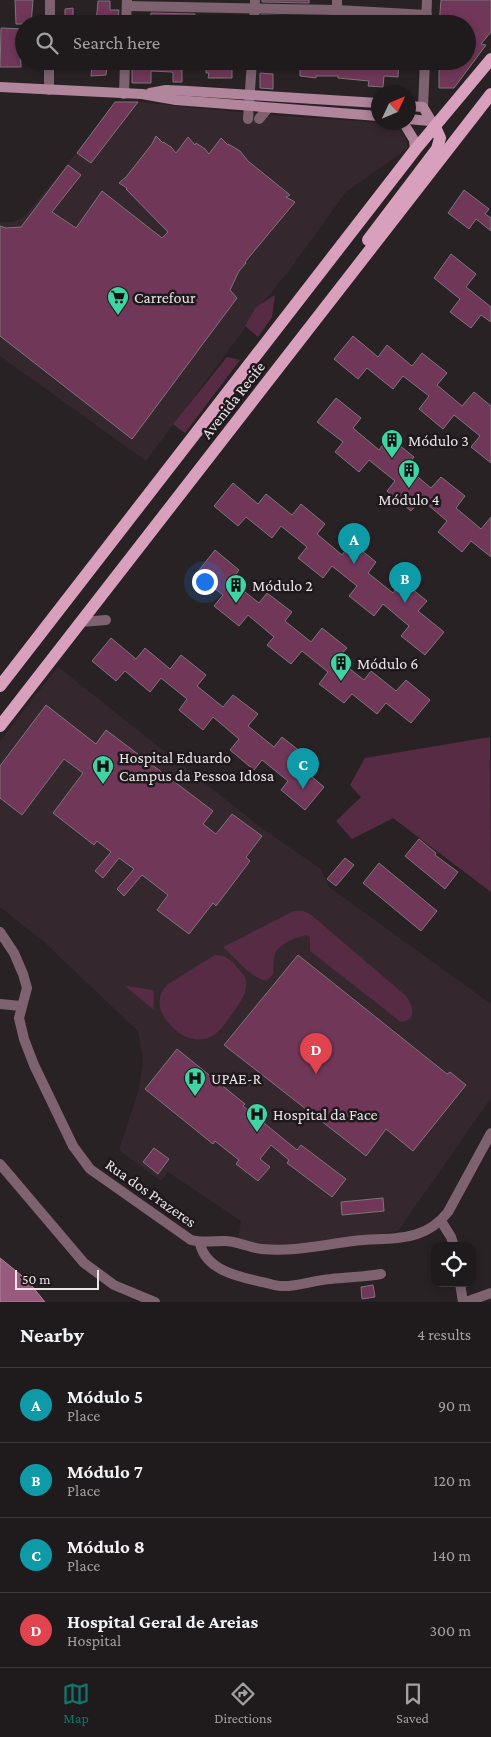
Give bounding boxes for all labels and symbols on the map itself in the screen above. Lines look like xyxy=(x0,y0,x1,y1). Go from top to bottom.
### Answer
north arrow xyxy=(371,85,416,130)
supermarket icon: Carrefour xyxy=(106,285,130,316)
place label: Carrefour xyxy=(134,289,196,306)
street label: Avenida Recife xyxy=(198,358,268,442)
building icon: Módulo 3 xyxy=(380,428,404,459)
place label: Módulo 3 xyxy=(408,432,469,449)
building icon: Módulo 4 xyxy=(397,458,421,489)
place label: Módulo 4 xyxy=(378,491,440,508)
pin: A xyxy=(338,523,370,564)
pin: B xyxy=(389,562,421,603)
your location xyxy=(192,569,218,595)
building icon: Módulo 2 xyxy=(224,573,248,604)
place label: Módulo 2 xyxy=(252,577,313,594)
building icon: Módulo 6 xyxy=(329,651,353,682)
place label: Módulo 6 xyxy=(357,655,418,672)
pin: C xyxy=(287,748,319,789)
place label: Hospital Eduardo Campus da Pessoa Idosa xyxy=(119,749,275,785)
hospital icon: Hospital Eduardo Campus da Pessoa Idosa xyxy=(91,754,115,785)
pin: D xyxy=(300,1033,332,1074)
hospital icon: UPAE-R xyxy=(183,1066,207,1097)
place label: UPAE-R xyxy=(211,1070,261,1087)
hospital icon: Hospital da Face xyxy=(245,1102,269,1133)
place label: Hospital da Face xyxy=(273,1106,377,1124)
street label: Rua dos Prazeres xyxy=(103,1155,199,1231)
scale bar xyxy=(15,1267,99,1290)

